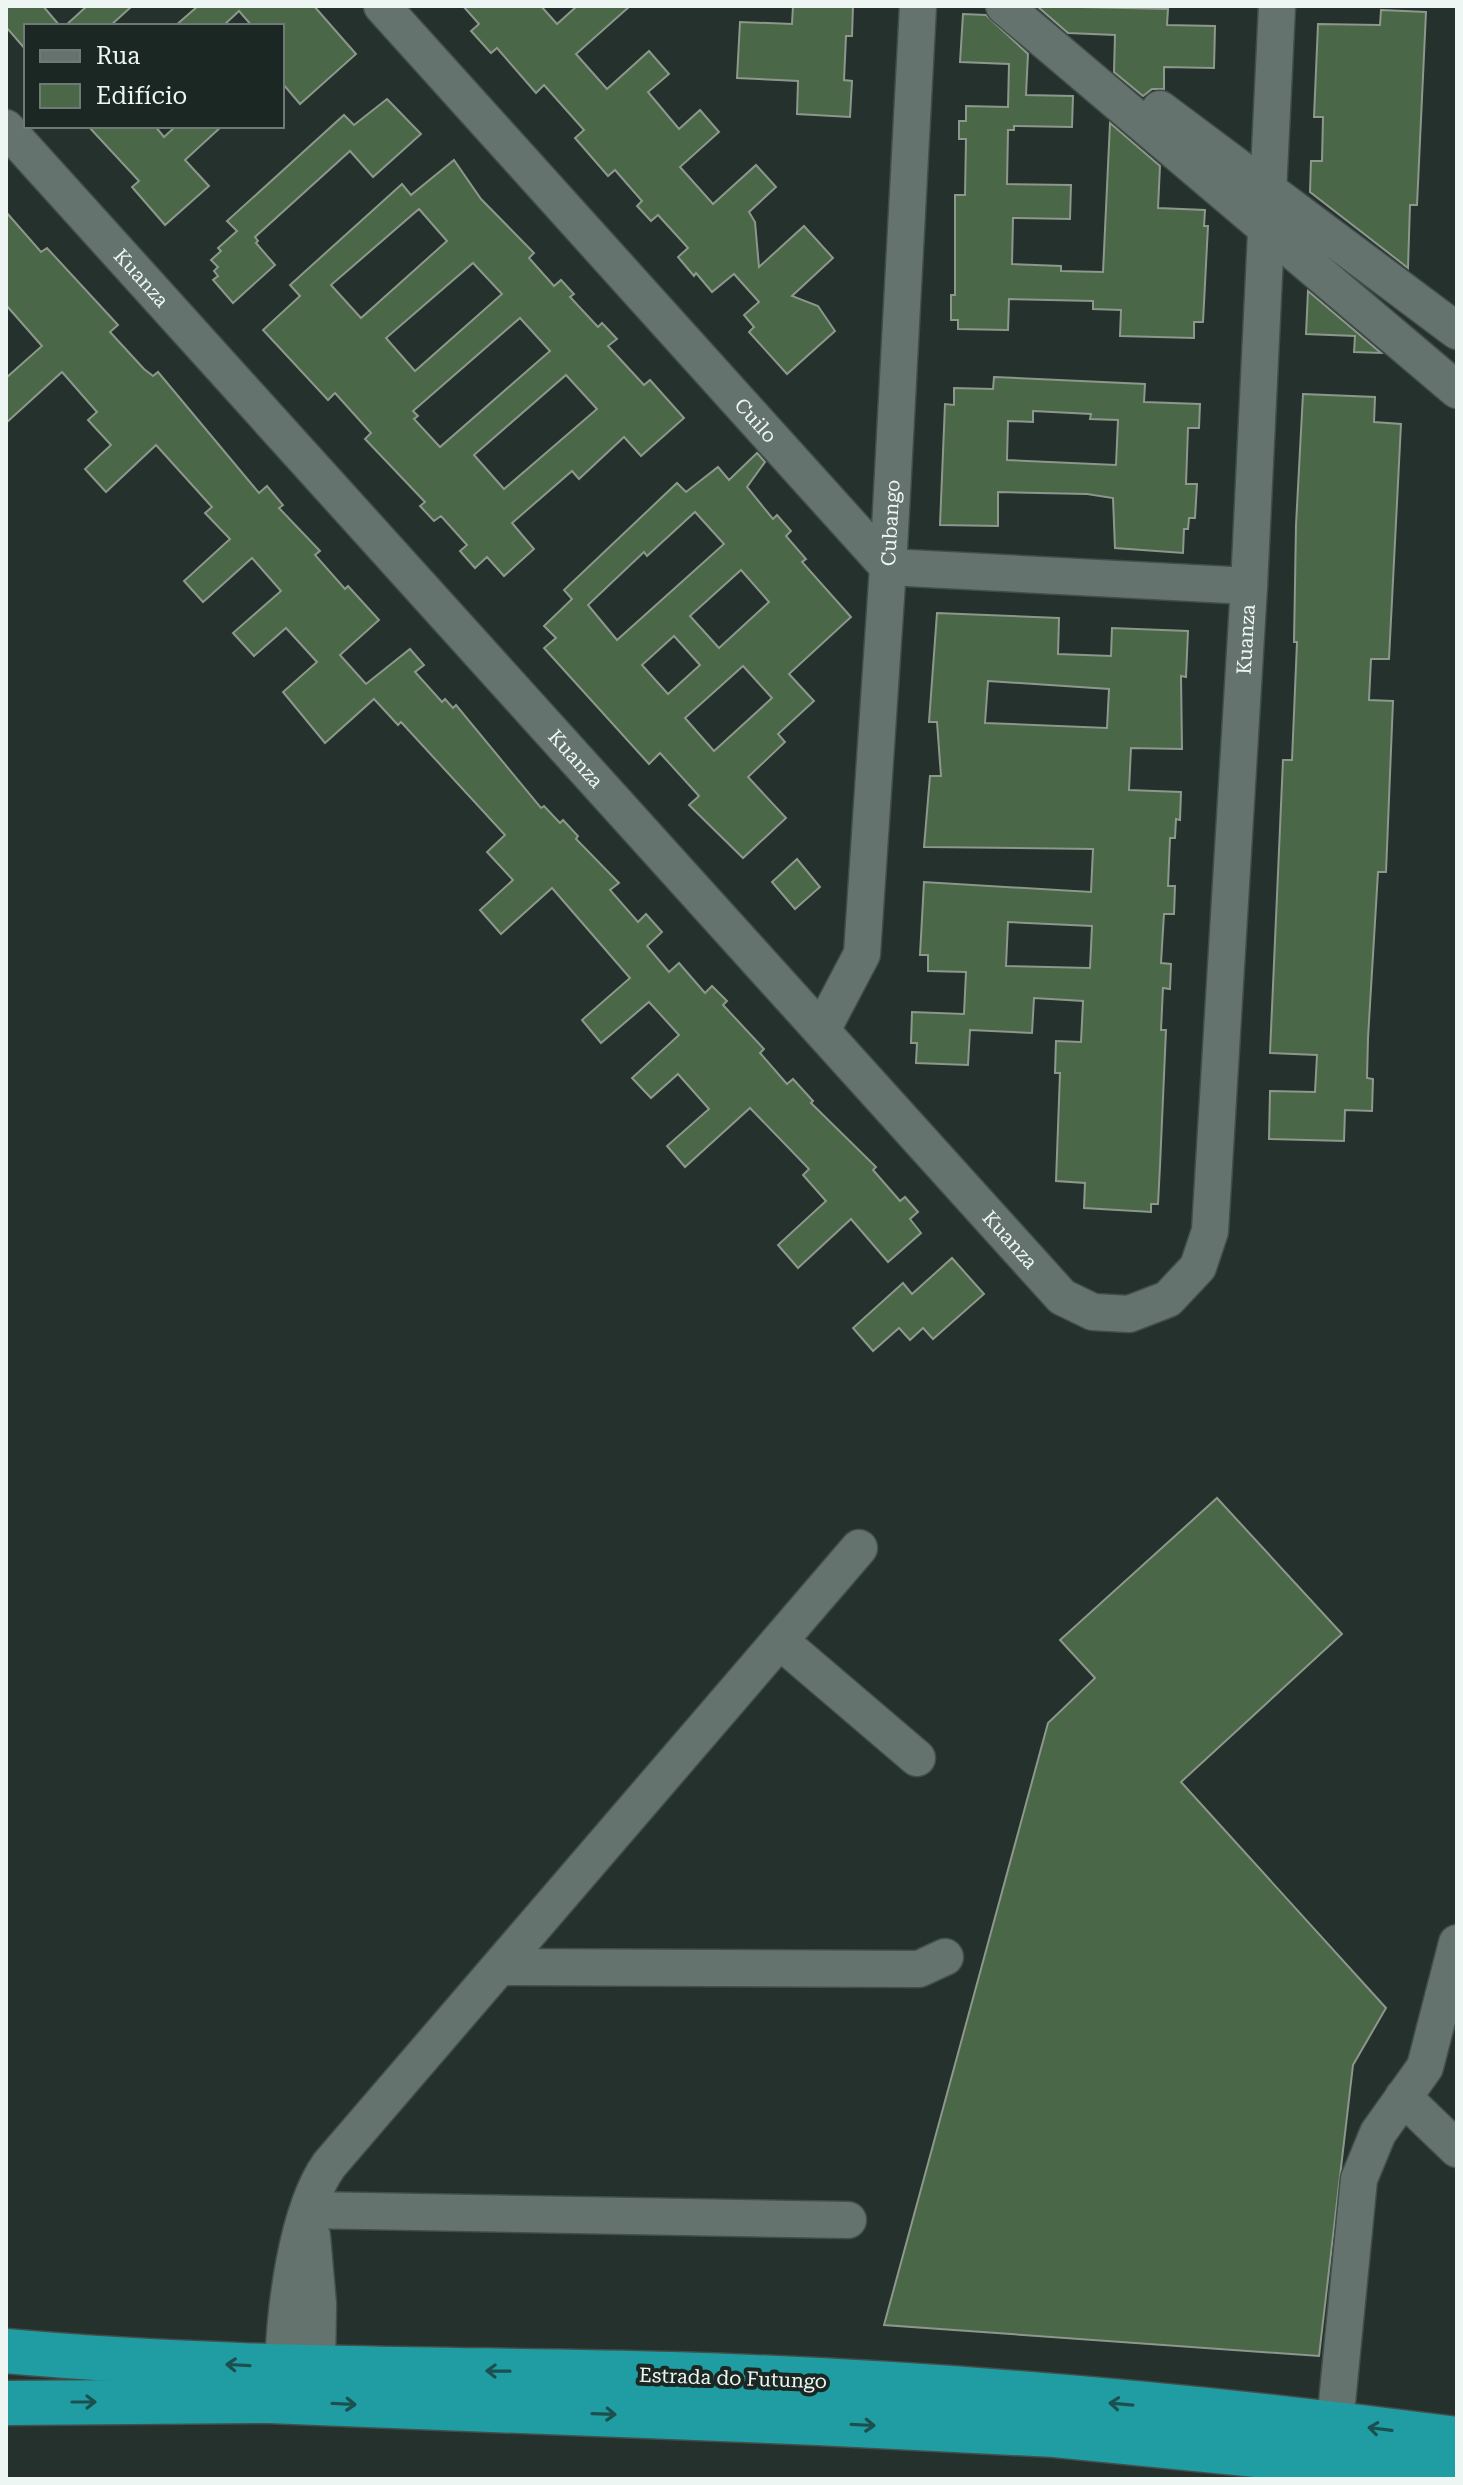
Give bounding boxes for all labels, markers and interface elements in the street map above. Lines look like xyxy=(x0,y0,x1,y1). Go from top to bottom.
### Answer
legend xyxy=(24,24,284,128)
text: Rua xyxy=(96,42,140,70)
text: Edifício xyxy=(96,82,187,110)
street label: Kuanza xyxy=(109,244,174,312)
street label: Cuilo xyxy=(729,393,782,448)
street label: Cubango xyxy=(876,479,905,567)
street label: Kuanza xyxy=(1232,603,1260,675)
street label: Kuanza xyxy=(543,725,608,793)
street label: Kuanza xyxy=(978,1205,1043,1274)
one-way arrow xyxy=(225,2357,252,2372)
street label: Estrada do Futungo xyxy=(639,2363,827,2393)
one-way arrow xyxy=(485,2364,512,2379)
one-way arrow xyxy=(70,2394,97,2410)
one-way arrow xyxy=(1108,2396,1135,2411)
one-way arrow xyxy=(330,2397,357,2412)
one-way arrow xyxy=(590,2406,617,2421)
one-way arrow xyxy=(850,2418,876,2433)
one-way arrow xyxy=(1368,2421,1393,2436)

